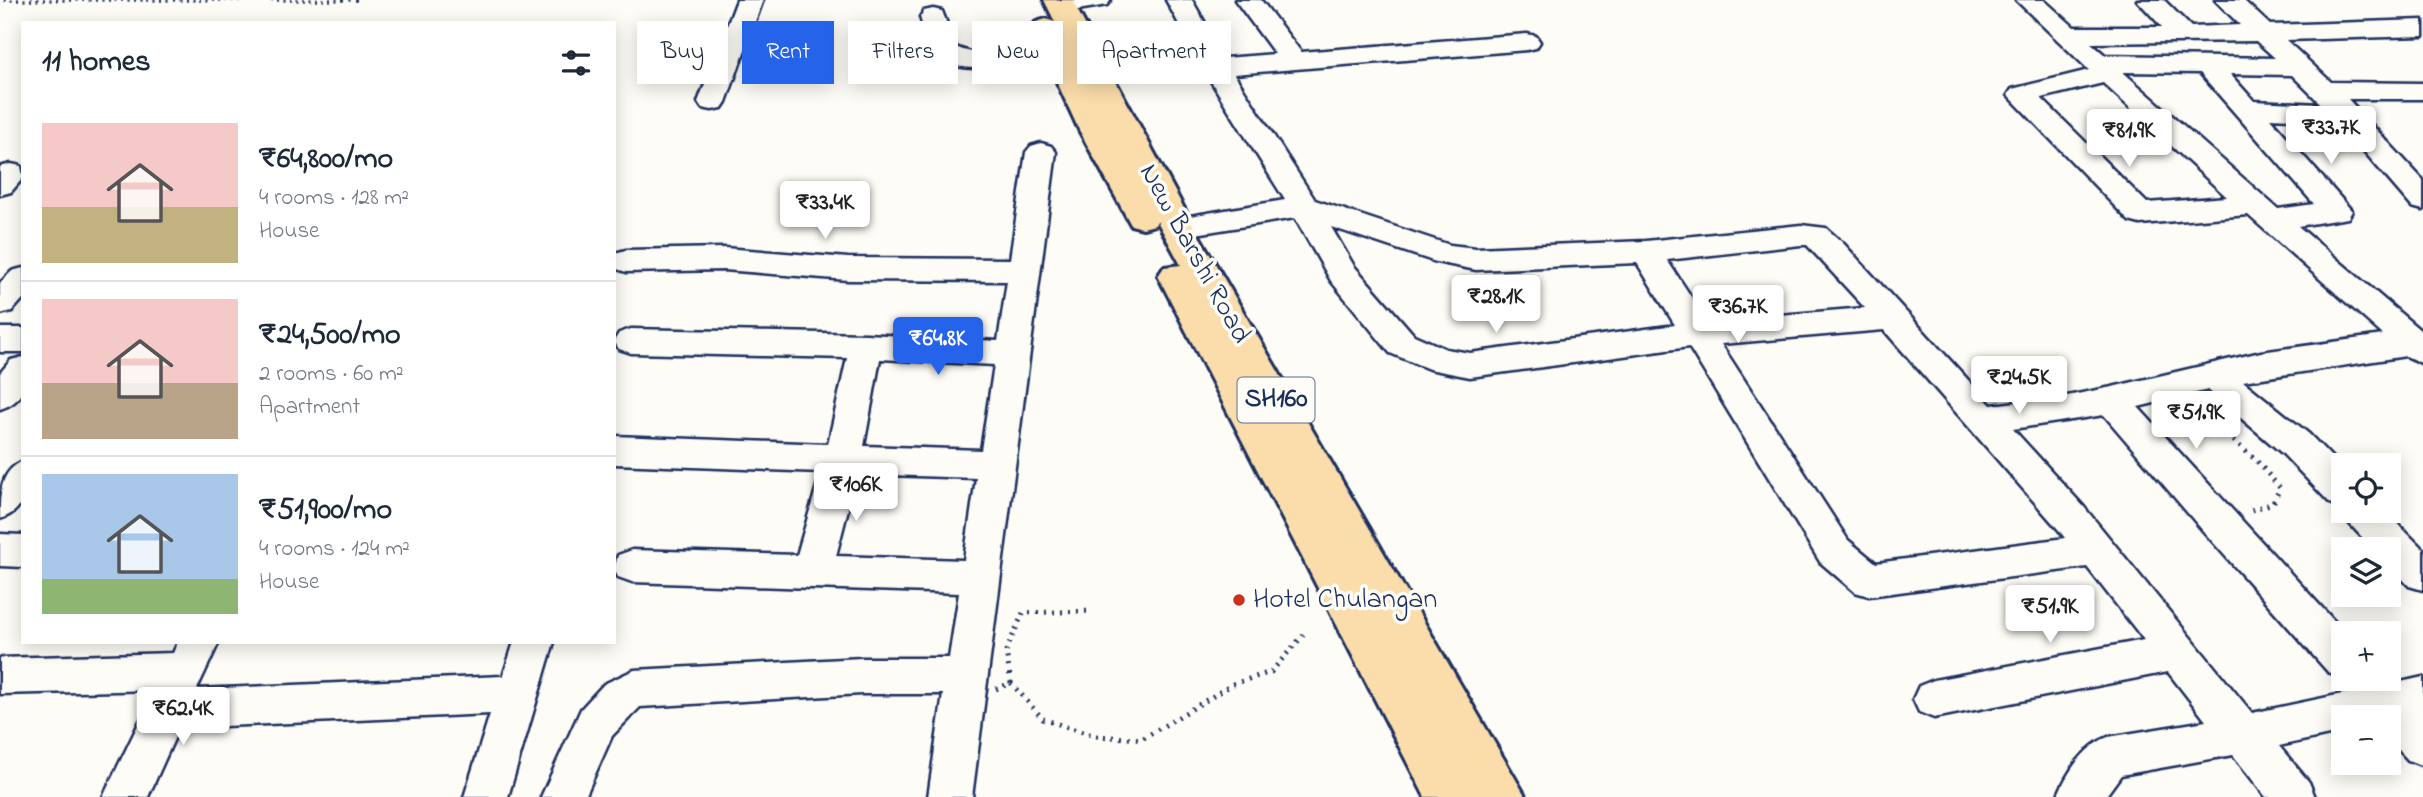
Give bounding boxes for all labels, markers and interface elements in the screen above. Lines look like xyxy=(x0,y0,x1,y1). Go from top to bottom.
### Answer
chip: Buy xyxy=(637,21,728,84)
chip: Rent xyxy=(742,21,834,84)
chip: Filters xyxy=(848,21,958,84)
chip: New xyxy=(972,21,1063,84)
chip: Apartment xyxy=(1077,21,1231,84)
text: 11 homes xyxy=(42,41,150,85)
icon: filters xyxy=(557,44,595,82)
pin: ₹33.7K xyxy=(2274,106,2388,166)
pin: ₹81.9K xyxy=(2072,110,2186,169)
text: ₹33.7K xyxy=(2302,112,2360,145)
text: ₹81.9K xyxy=(2103,115,2155,148)
text: ₹64,800/mo xyxy=(259,138,393,182)
icon: home xyxy=(98,151,182,235)
street label: New Barshi Road xyxy=(1128,157,1261,352)
text: 4 rooms · 128 m² xyxy=(259,182,409,215)
pin: ₹33.4K xyxy=(768,182,882,241)
text: ₹33.4K xyxy=(796,187,854,220)
text: House xyxy=(259,215,319,248)
pin: ₹28.1K xyxy=(1439,276,1553,335)
text: ₹28.1K xyxy=(1467,281,1525,314)
pin: ₹36.7K xyxy=(1681,286,1795,345)
text: ₹36.7K xyxy=(1709,291,1767,324)
text: ₹24,500/mo xyxy=(259,314,401,358)
pin: ₹64.8K xyxy=(881,318,995,377)
text: ₹64.8K xyxy=(909,323,967,356)
icon: home xyxy=(98,327,182,411)
pin: ₹24.5K xyxy=(1962,356,2076,416)
text: 2 rooms · 60 m² xyxy=(259,358,404,391)
text: ₹24.5K xyxy=(1987,362,2051,395)
road number: SH160 xyxy=(1238,378,1314,422)
text: Apartment xyxy=(259,391,360,424)
pin: ₹51.9K xyxy=(2139,392,2253,451)
text: ₹51.9K xyxy=(2167,397,2225,430)
map controls xyxy=(2331,453,2401,775)
button: locate xyxy=(2331,453,2401,523)
pin: ₹106K xyxy=(807,463,905,523)
text: ₹106K xyxy=(830,469,882,502)
text: ₹51,900/mo xyxy=(259,489,392,533)
icon: home xyxy=(98,502,182,586)
text: 4 rooms · 124 m² xyxy=(259,533,410,566)
button: layers xyxy=(2331,537,2401,607)
text: House xyxy=(259,566,319,599)
place label: Hotel Chulangan xyxy=(1253,580,1437,621)
pin: ₹51.9K xyxy=(1993,586,2107,645)
text: ₹51.9K xyxy=(2021,591,2079,624)
marker: Hotel Chulangan xyxy=(1231,592,1247,608)
button: + xyxy=(2331,621,2401,691)
pin: ₹62.4K xyxy=(126,688,240,747)
text: ₹62.4K xyxy=(153,693,213,726)
button: − xyxy=(2331,705,2401,775)

